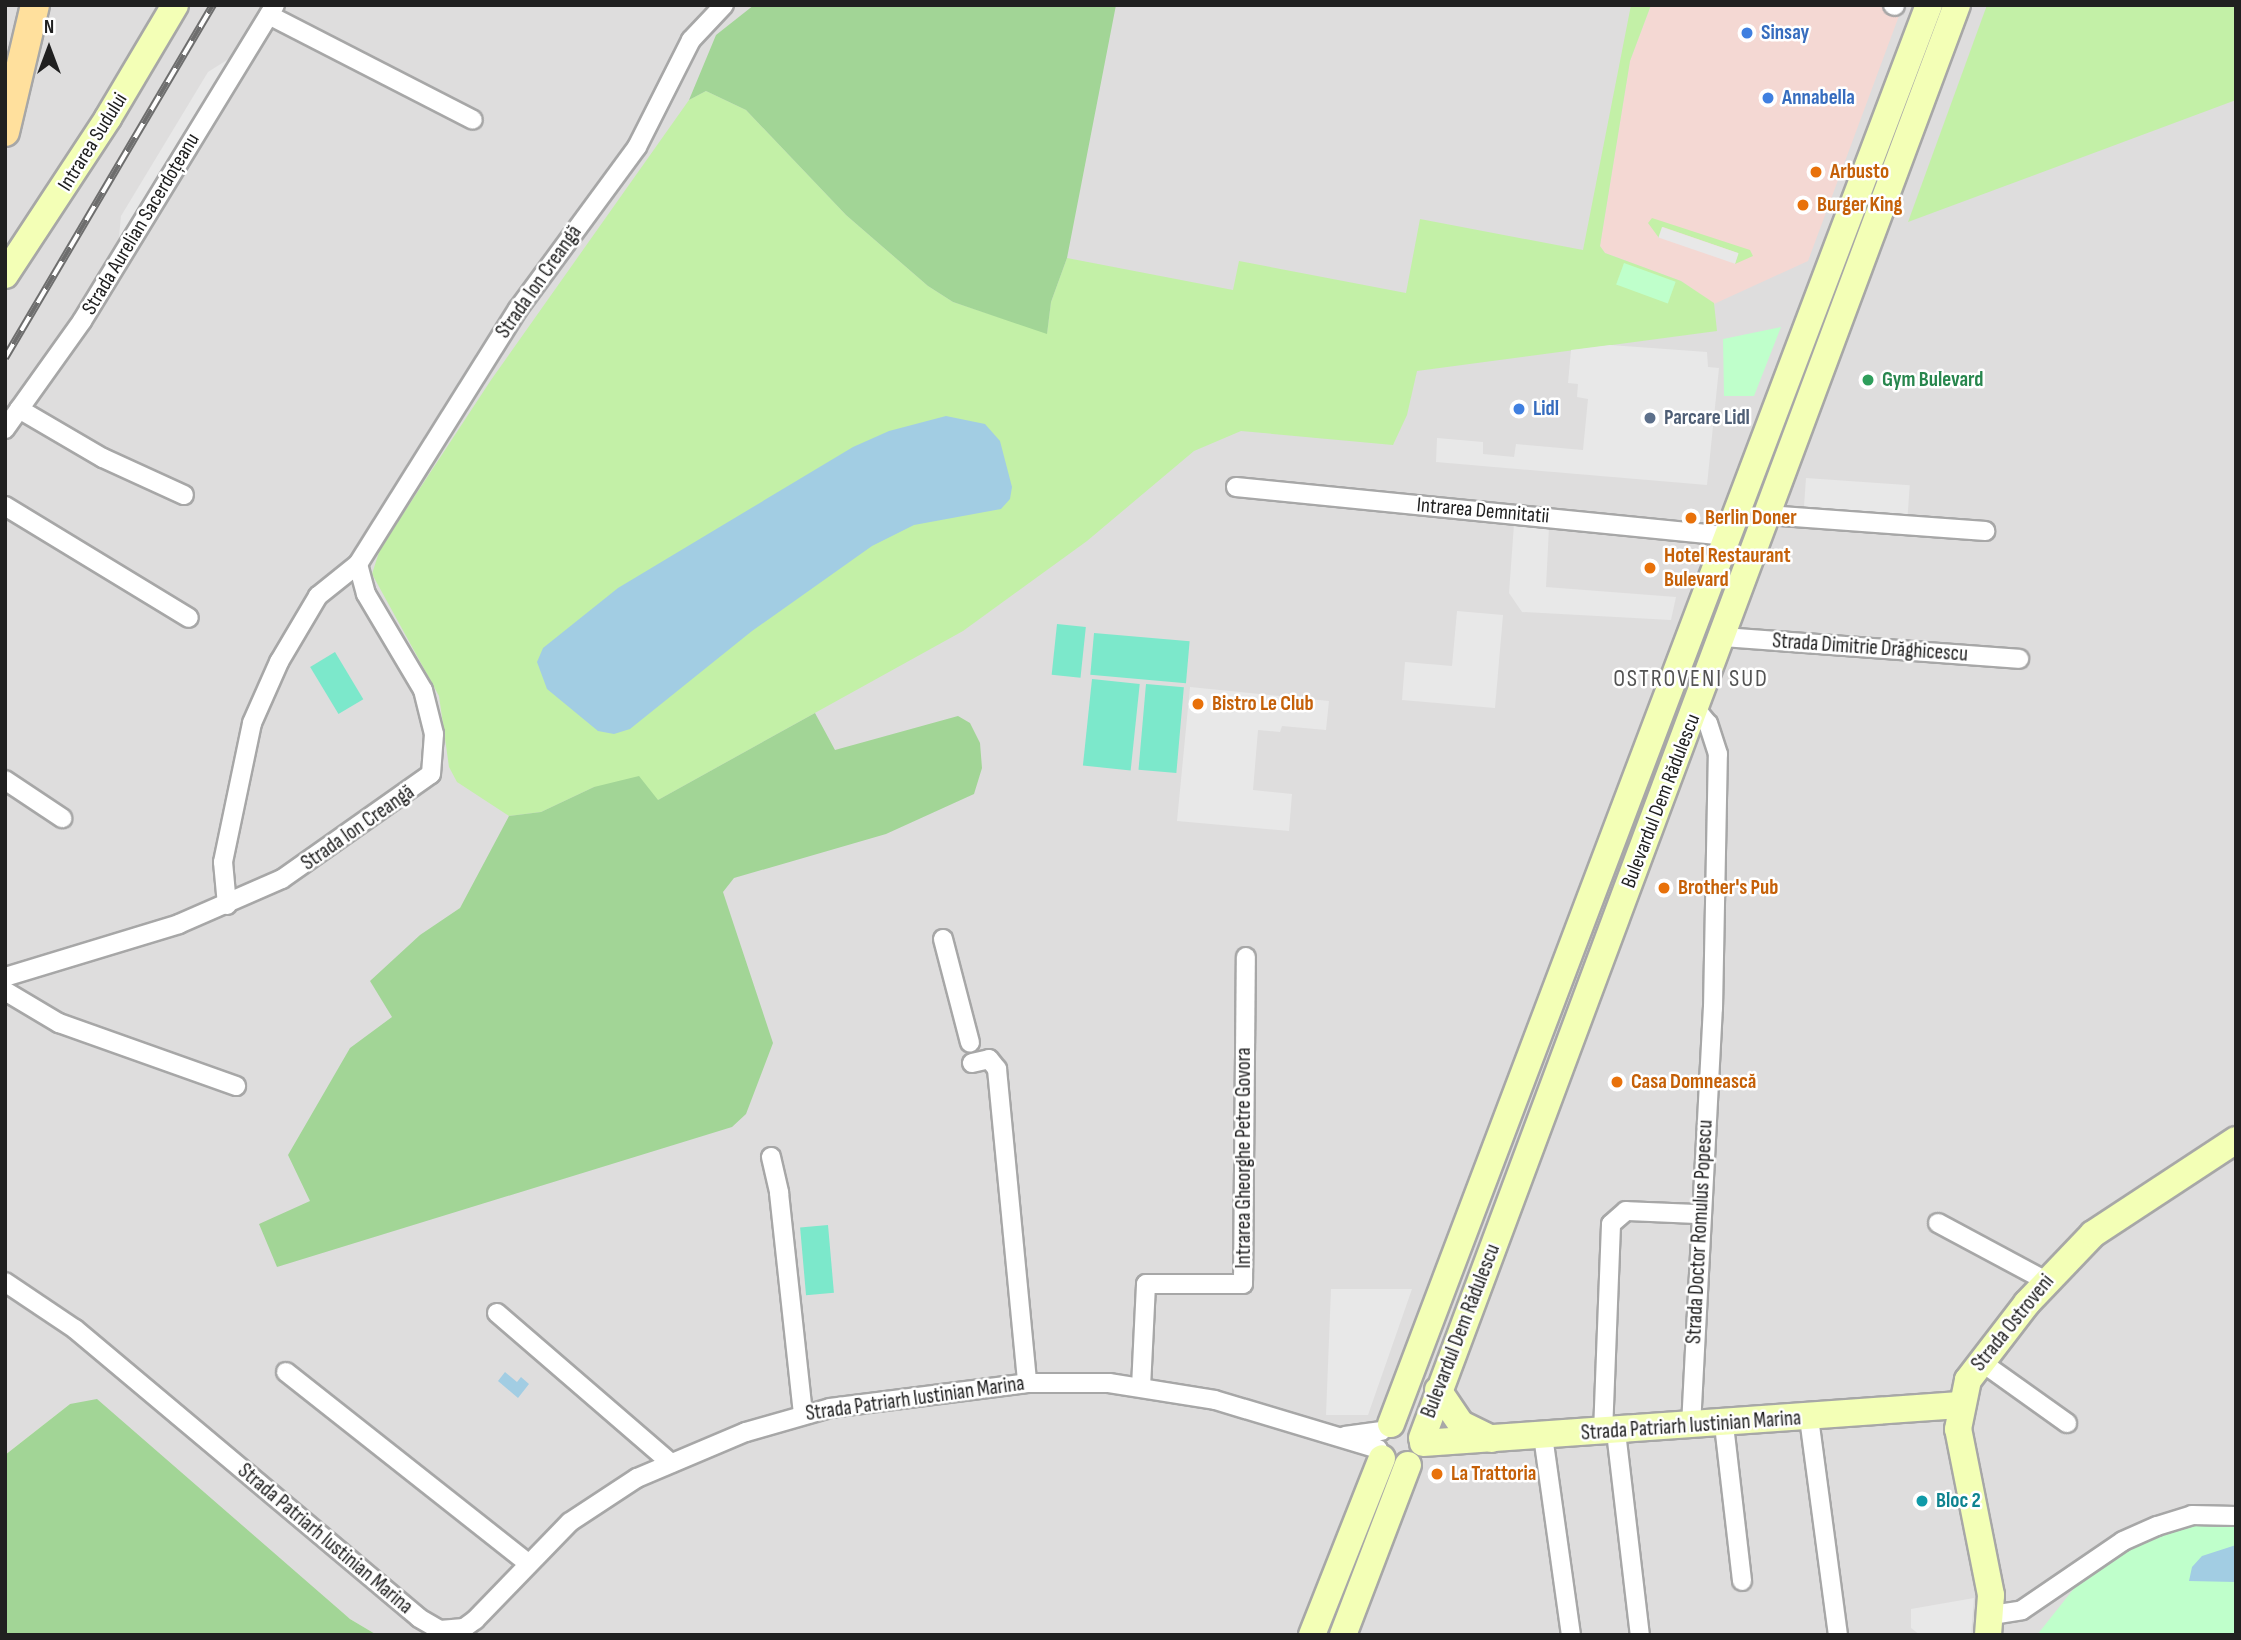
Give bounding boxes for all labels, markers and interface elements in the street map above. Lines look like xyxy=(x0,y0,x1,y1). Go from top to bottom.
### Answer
north arrow xyxy=(14,14,84,84)
text: N xyxy=(44,16,54,39)
place label: Sinsay xyxy=(1761,20,1809,46)
marker: Sinsay xyxy=(1739,25,1755,41)
place label: Annabella xyxy=(1782,85,1855,111)
street label: Intrarea Sudului xyxy=(53,88,133,196)
marker: Annabella xyxy=(1760,90,1776,106)
street label: Strada Aurelian Sacerdoțeanu xyxy=(77,129,205,319)
place label: Arbusto xyxy=(1830,159,1889,185)
marker: Arbusto xyxy=(1808,164,1824,180)
place label: Burger King xyxy=(1817,192,1902,218)
marker: Burger King xyxy=(1795,197,1811,213)
street label: Strada Ion Creangă xyxy=(491,221,587,343)
place label: Gym Bulevard xyxy=(1882,367,1984,393)
marker: Gym Bulevard xyxy=(1860,372,1876,388)
place label: Lidl xyxy=(1533,396,1559,422)
marker: Lidl xyxy=(1511,401,1527,417)
place label: Parcare Lidl xyxy=(1664,405,1750,431)
marker: Parcare Lidl xyxy=(1642,410,1658,426)
street label: Intrarea Demnitatii xyxy=(1416,493,1550,529)
place label: Berlin Doner xyxy=(1705,505,1797,531)
marker: Berlin Doner xyxy=(1683,510,1699,526)
place label: Hotel Restaurant Bulevard xyxy=(1664,543,1791,593)
marker: Hotel Restaurant Bulevard xyxy=(1642,560,1658,576)
street label: Strada Dimitrie Drăghicescu xyxy=(1771,629,1969,667)
district label: OSTROVENI SUD xyxy=(1615,665,1767,693)
place label: Bistro Le Club xyxy=(1212,691,1314,717)
marker: Bistro Le Club xyxy=(1190,696,1206,712)
street label: Bulevardul Dem Rădulescu xyxy=(1616,710,1706,892)
street label: Strada Ion Creangă xyxy=(297,780,419,876)
place label: Brother's Pub xyxy=(1678,875,1778,901)
marker: Brother's Pub xyxy=(1656,880,1672,896)
street label: Intrarea Gheorghe Petre Govora xyxy=(1231,1047,1257,1269)
place label: Casa Domnească xyxy=(1631,1069,1756,1095)
marker: Casa Domnească xyxy=(1609,1074,1625,1090)
street label: Strada Doctor Romulus Popescu xyxy=(1682,1119,1718,1345)
street label: Bulevardul Dem Rădulescu xyxy=(1416,1240,1506,1422)
street label: Strada Ostroveni xyxy=(1966,1270,2060,1376)
street label: Strada Patriarh Iustinian Marina xyxy=(804,1371,1026,1427)
street label: Strada Patriarh Iustinian Marina xyxy=(1580,1406,1802,1446)
street label: Strada Patriarh Iustinian Marina xyxy=(232,1458,418,1620)
place label: La Trattoria xyxy=(1451,1461,1536,1487)
marker: La Trattoria xyxy=(1429,1466,1445,1482)
place label: Bloc 2 xyxy=(1936,1488,1981,1514)
marker: Bloc 2 xyxy=(1914,1493,1930,1509)

